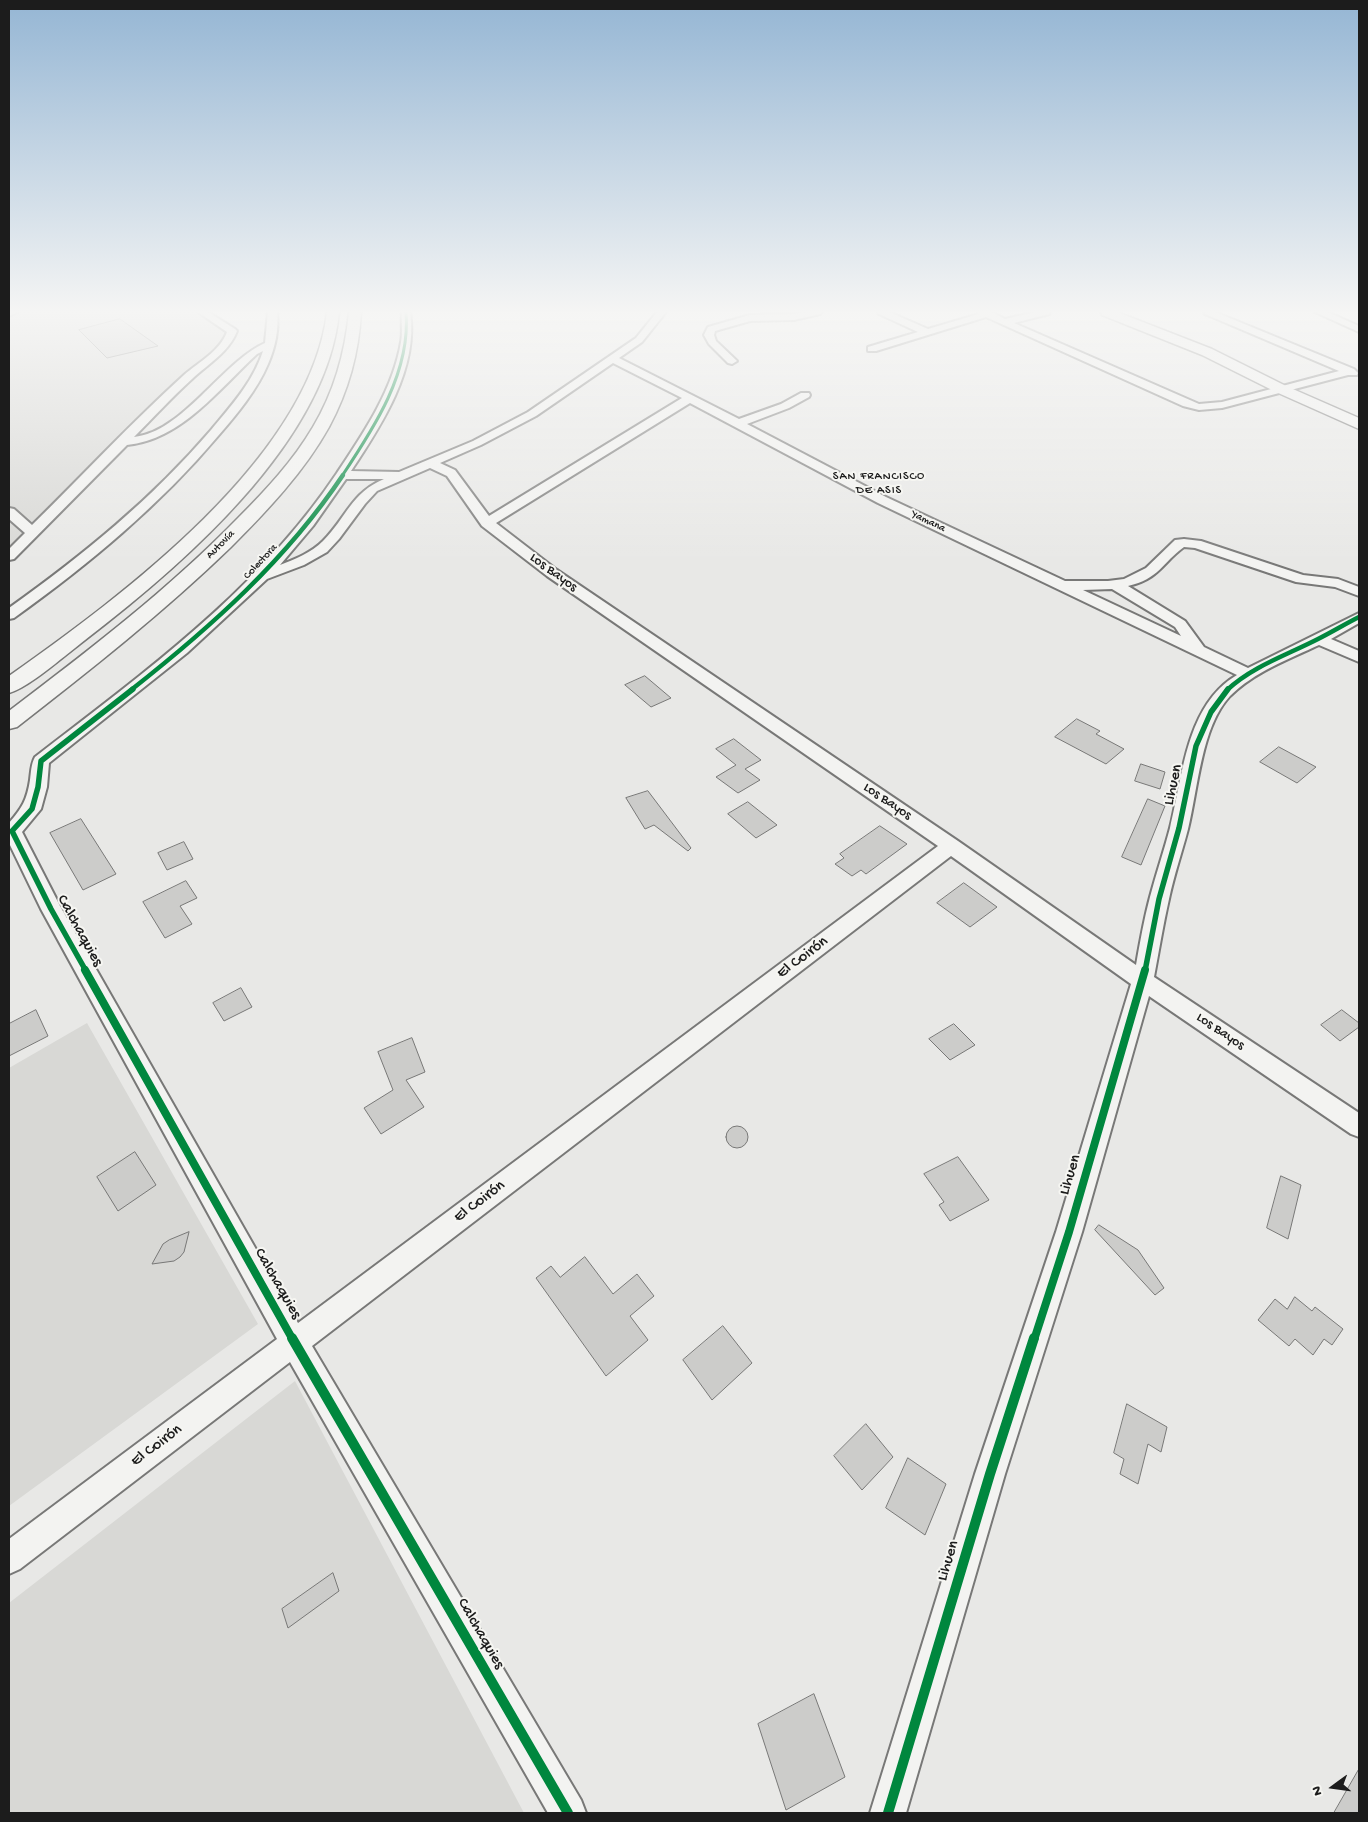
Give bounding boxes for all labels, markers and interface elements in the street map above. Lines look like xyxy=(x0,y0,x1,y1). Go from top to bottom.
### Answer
district label: SAN FRANCISCO DE ASIS xyxy=(831,470,927,498)
street label: Yamana xyxy=(909,508,947,536)
street label: Autovía xyxy=(204,528,238,562)
street label: Colectora xyxy=(241,542,281,582)
street label: Los Bayos xyxy=(526,550,580,596)
street label: Lihuen xyxy=(1160,763,1188,807)
street label: Los Bayos xyxy=(859,780,915,824)
street label: Calchaquies xyxy=(52,892,106,970)
street label: El Coirón xyxy=(774,932,832,984)
street label: Los Bayos xyxy=(1192,1010,1248,1054)
street label: Lihuen xyxy=(1056,1152,1086,1198)
street label: El Coirón xyxy=(451,1176,509,1228)
street label: Calchaquies xyxy=(249,1245,305,1323)
street label: El Coirón xyxy=(128,1420,186,1472)
street label: Lihuen xyxy=(934,1538,964,1584)
street label: Calchaquies xyxy=(452,1595,508,1673)
north arrow xyxy=(1308,1762,1358,1812)
text: N xyxy=(1309,1784,1327,1797)

